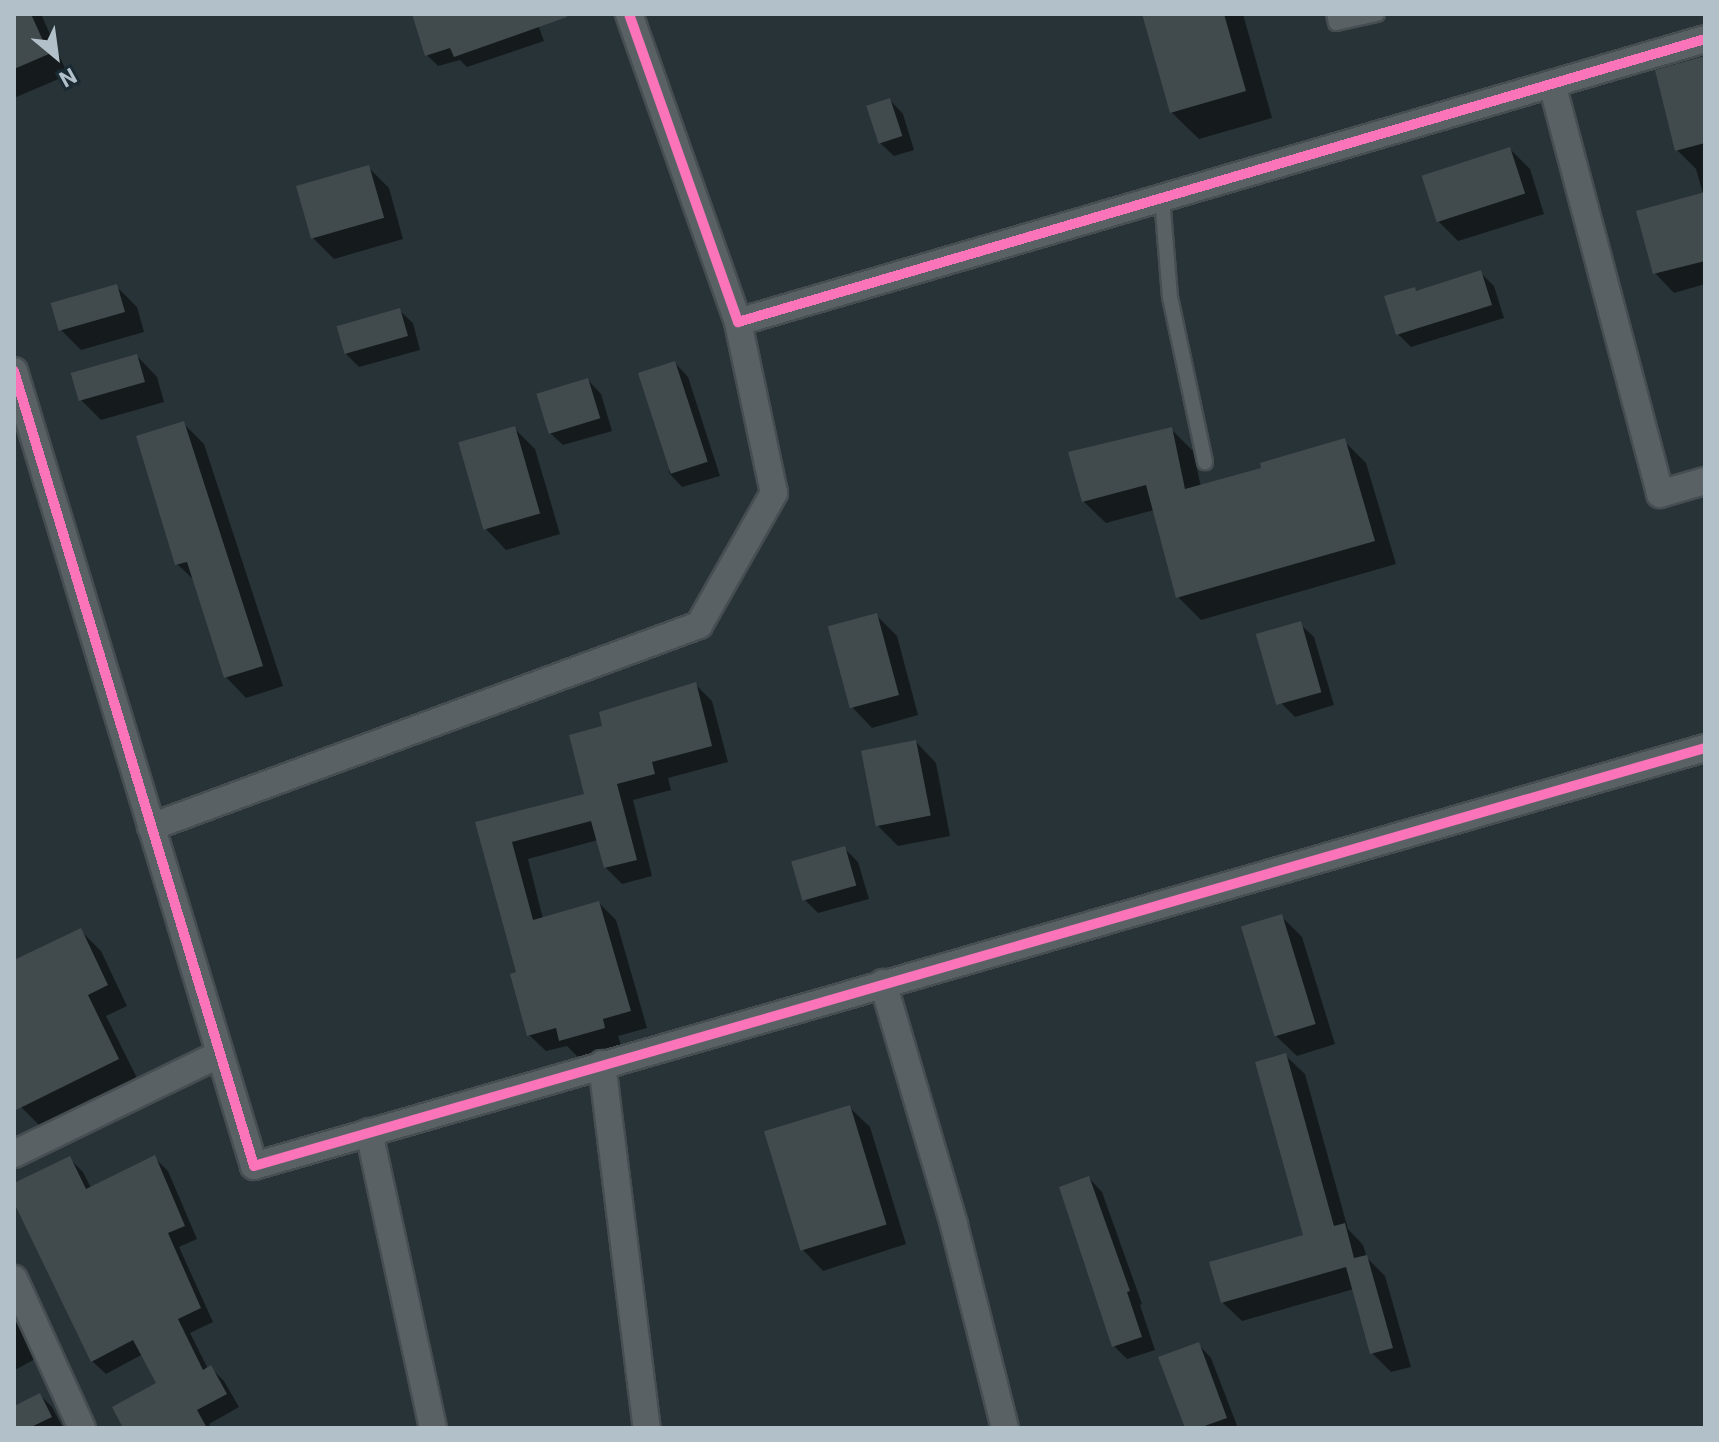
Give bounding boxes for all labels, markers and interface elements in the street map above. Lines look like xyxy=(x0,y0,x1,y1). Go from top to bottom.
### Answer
north arrow xyxy=(16,16,96,96)
text: N xyxy=(55,63,81,92)

